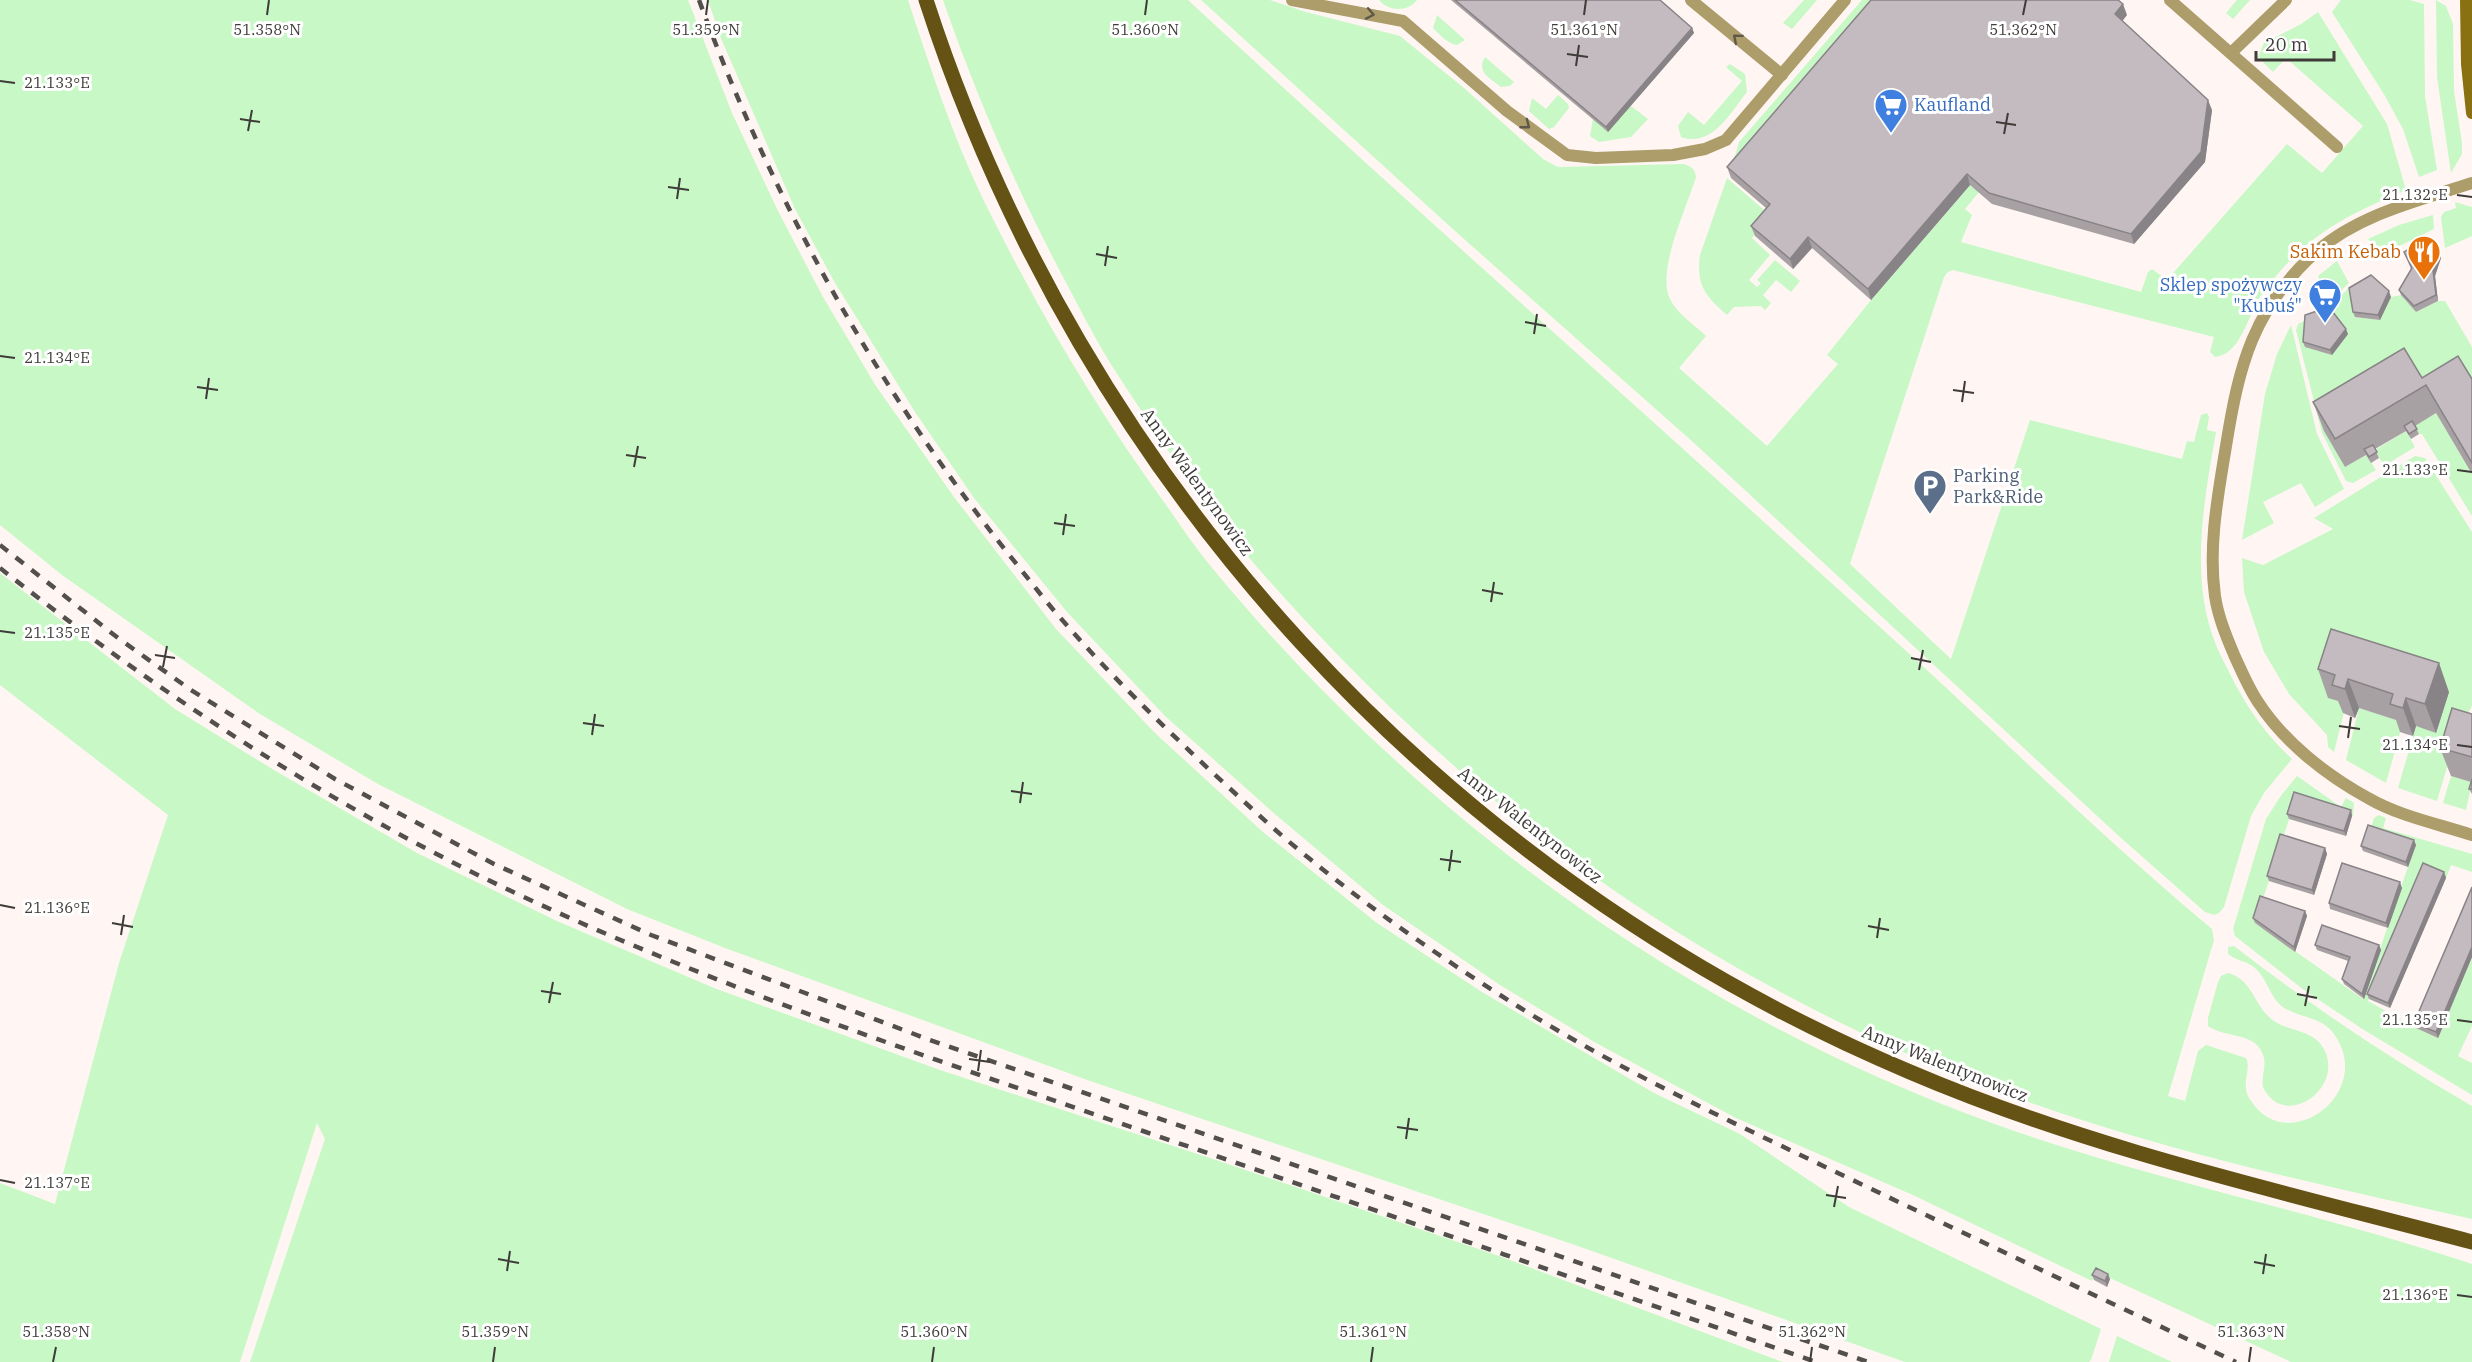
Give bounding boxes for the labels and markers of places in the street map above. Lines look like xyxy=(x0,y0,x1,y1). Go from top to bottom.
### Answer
supermarket icon: Kaufland xyxy=(1873,87,1909,134)
place label: Kaufland xyxy=(1914,93,1991,116)
restaurant icon: Sakim Kebab xyxy=(2406,234,2442,281)
place label: Sakim Kebab xyxy=(2290,240,2401,263)
place label: Sklep spożywczy "Kubuś" xyxy=(2160,273,2302,317)
supermarket icon: Sklep spożywczy "Kubuś" xyxy=(2307,277,2343,324)
place label: Parking Park&Ride xyxy=(1953,464,2043,508)
parking icon: Parking Park&Ride xyxy=(1912,468,1948,515)

